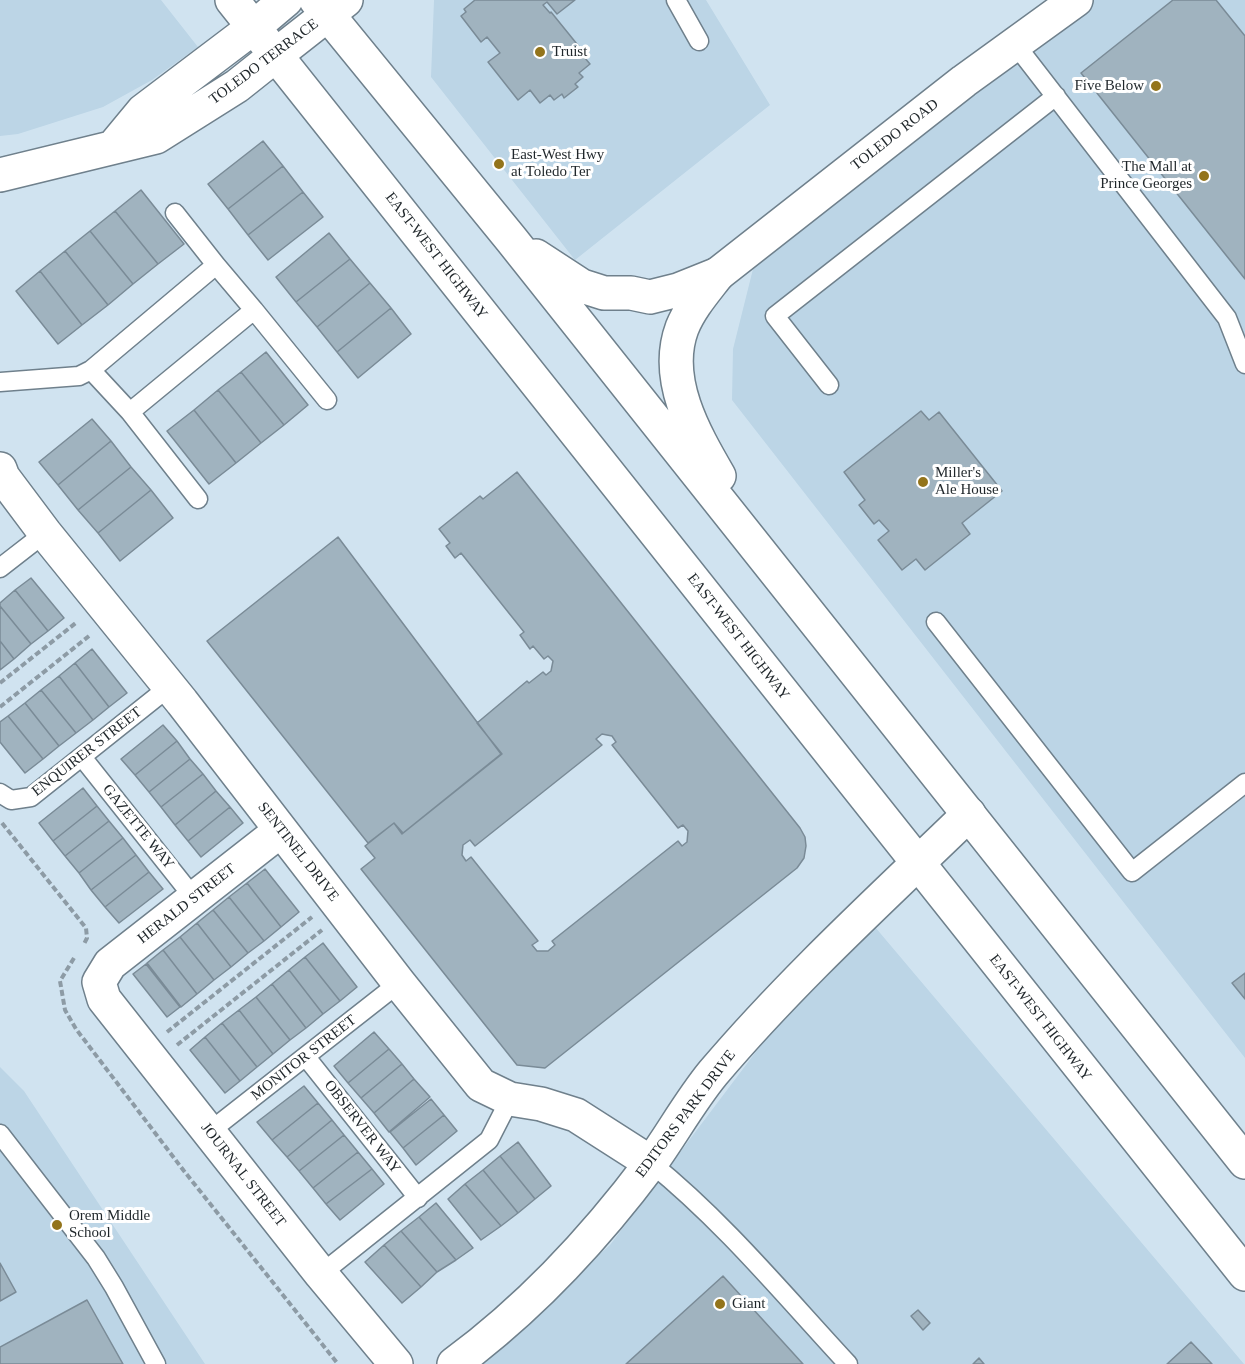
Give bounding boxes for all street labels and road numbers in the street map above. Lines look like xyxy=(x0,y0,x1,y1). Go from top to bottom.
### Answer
street label: TOLEDO TERRACE xyxy=(206,15,322,109)
street label: TOLEDO ROAD xyxy=(848,95,942,175)
street label: EAST-WEST HIGHWAY xyxy=(381,189,491,323)
street label: EAST-WEST HIGHWAY xyxy=(683,570,793,704)
street label: ENQUIRER STREET xyxy=(28,703,146,801)
street label: GAZETTE WAY xyxy=(98,781,178,873)
street label: SENTINEL DRIVE xyxy=(254,799,342,905)
street label: HERALD STREET xyxy=(134,860,240,948)
street label: EAST-WEST HIGHWAY xyxy=(985,951,1095,1085)
street label: MONITOR STREET xyxy=(248,1011,360,1105)
street label: EDITORS PARK DRIVE xyxy=(632,1047,740,1181)
street label: OBSERVER WAY xyxy=(320,1077,404,1177)
street label: JOURNAL STREET xyxy=(197,1119,289,1231)

